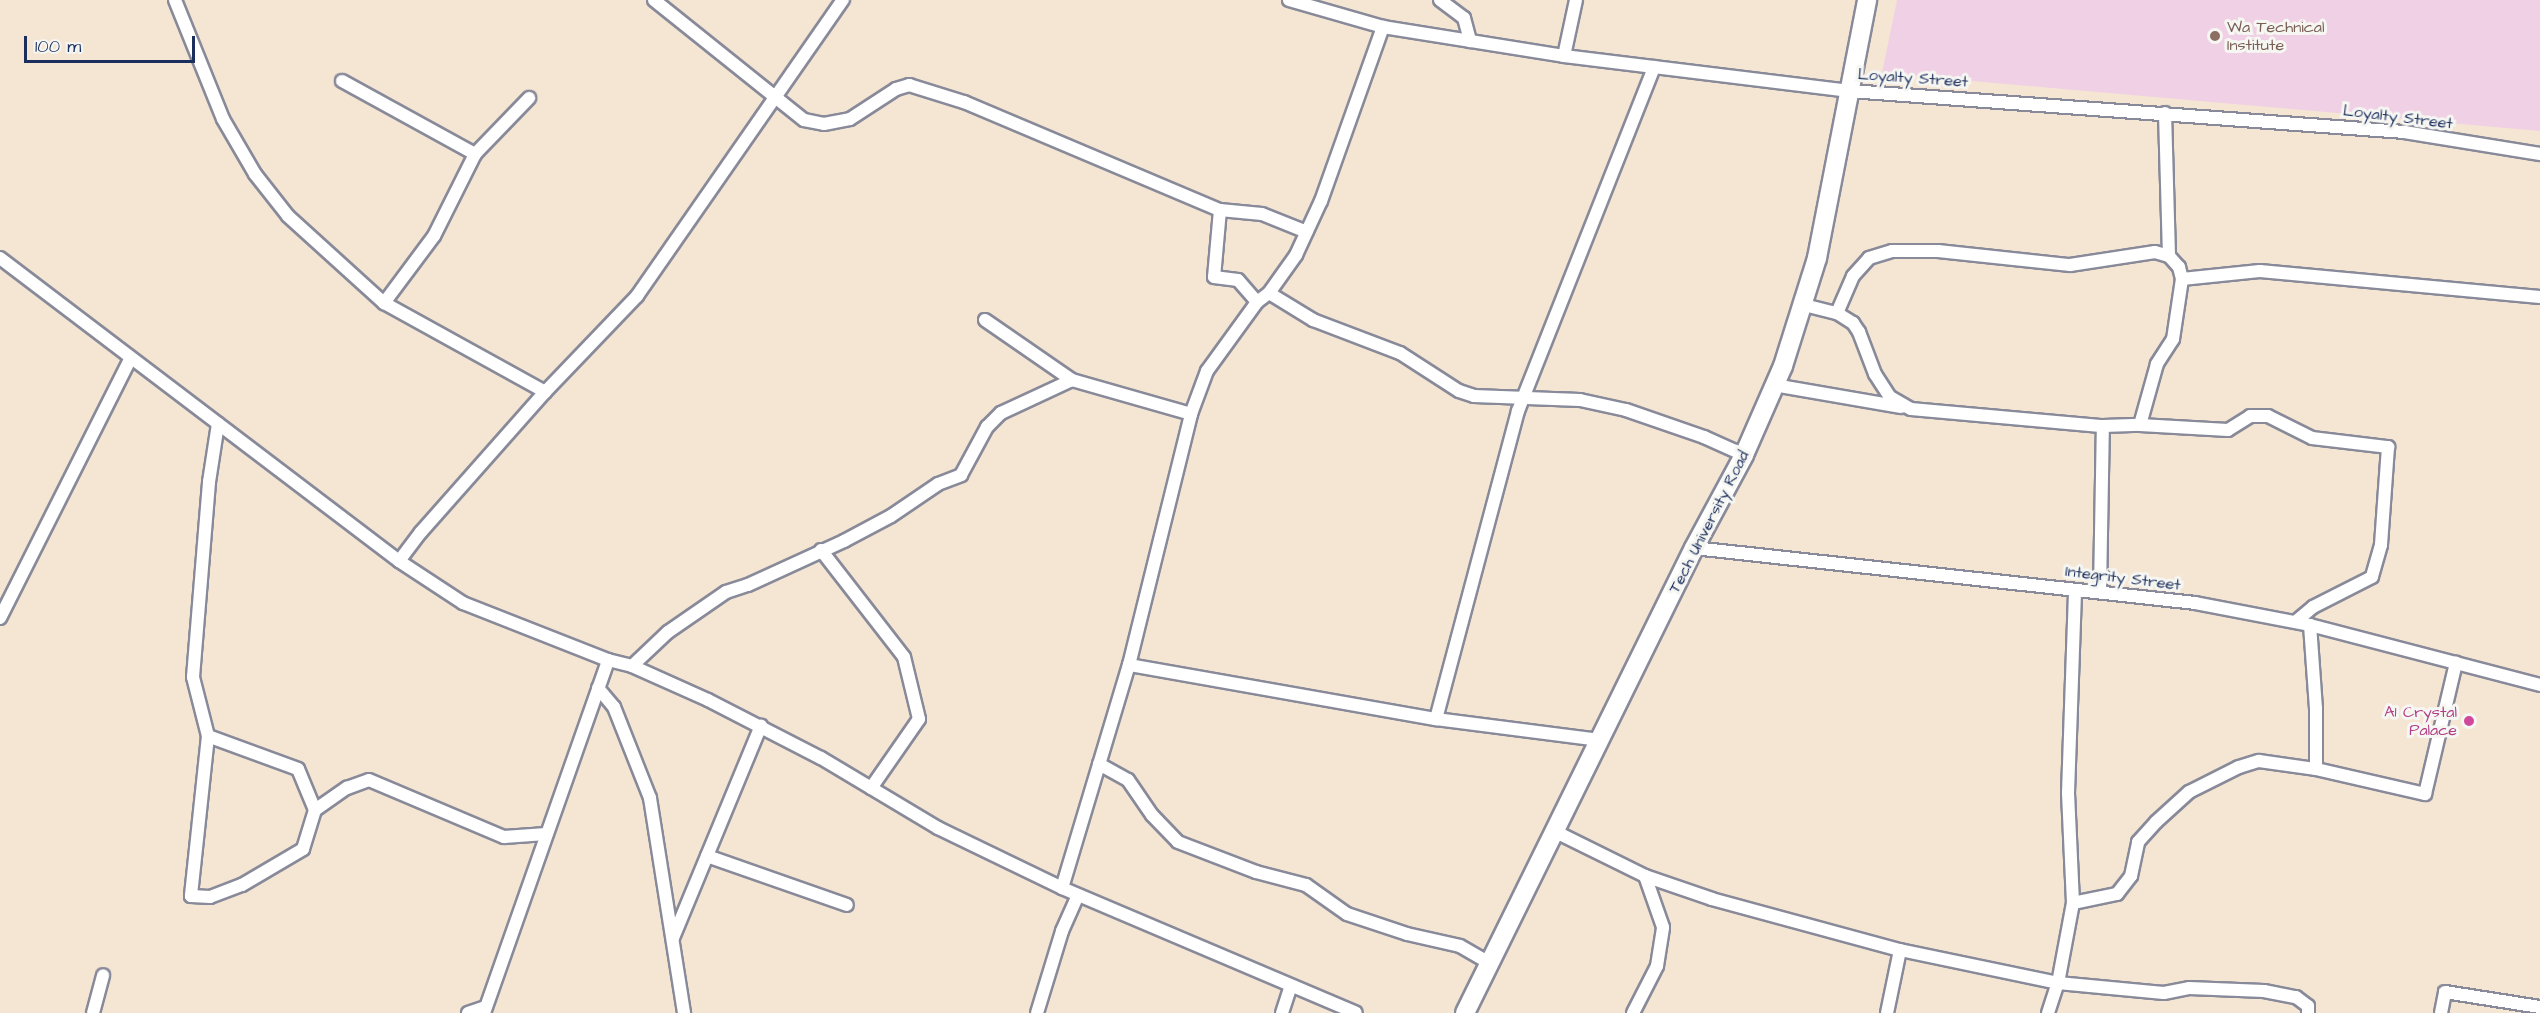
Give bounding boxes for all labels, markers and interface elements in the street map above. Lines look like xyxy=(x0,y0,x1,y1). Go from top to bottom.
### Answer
place label: Wa Technical Institute xyxy=(2227,17,2324,55)
scale bar xyxy=(27,24,198,62)
marker: Wa Technical Institute xyxy=(2208,29,2222,43)
text: 100 m xyxy=(35,34,81,59)
street label: Loyalty Street xyxy=(1857,65,1969,91)
street label: Loyalty Street xyxy=(2342,101,2454,133)
street label: Tech University Road xyxy=(1665,448,1753,596)
street label: Integrity Street xyxy=(2064,561,2182,595)
place label: A1 Crystal Palace xyxy=(2384,702,2457,740)
marker: A1 Crystal Palace xyxy=(2462,714,2476,728)

